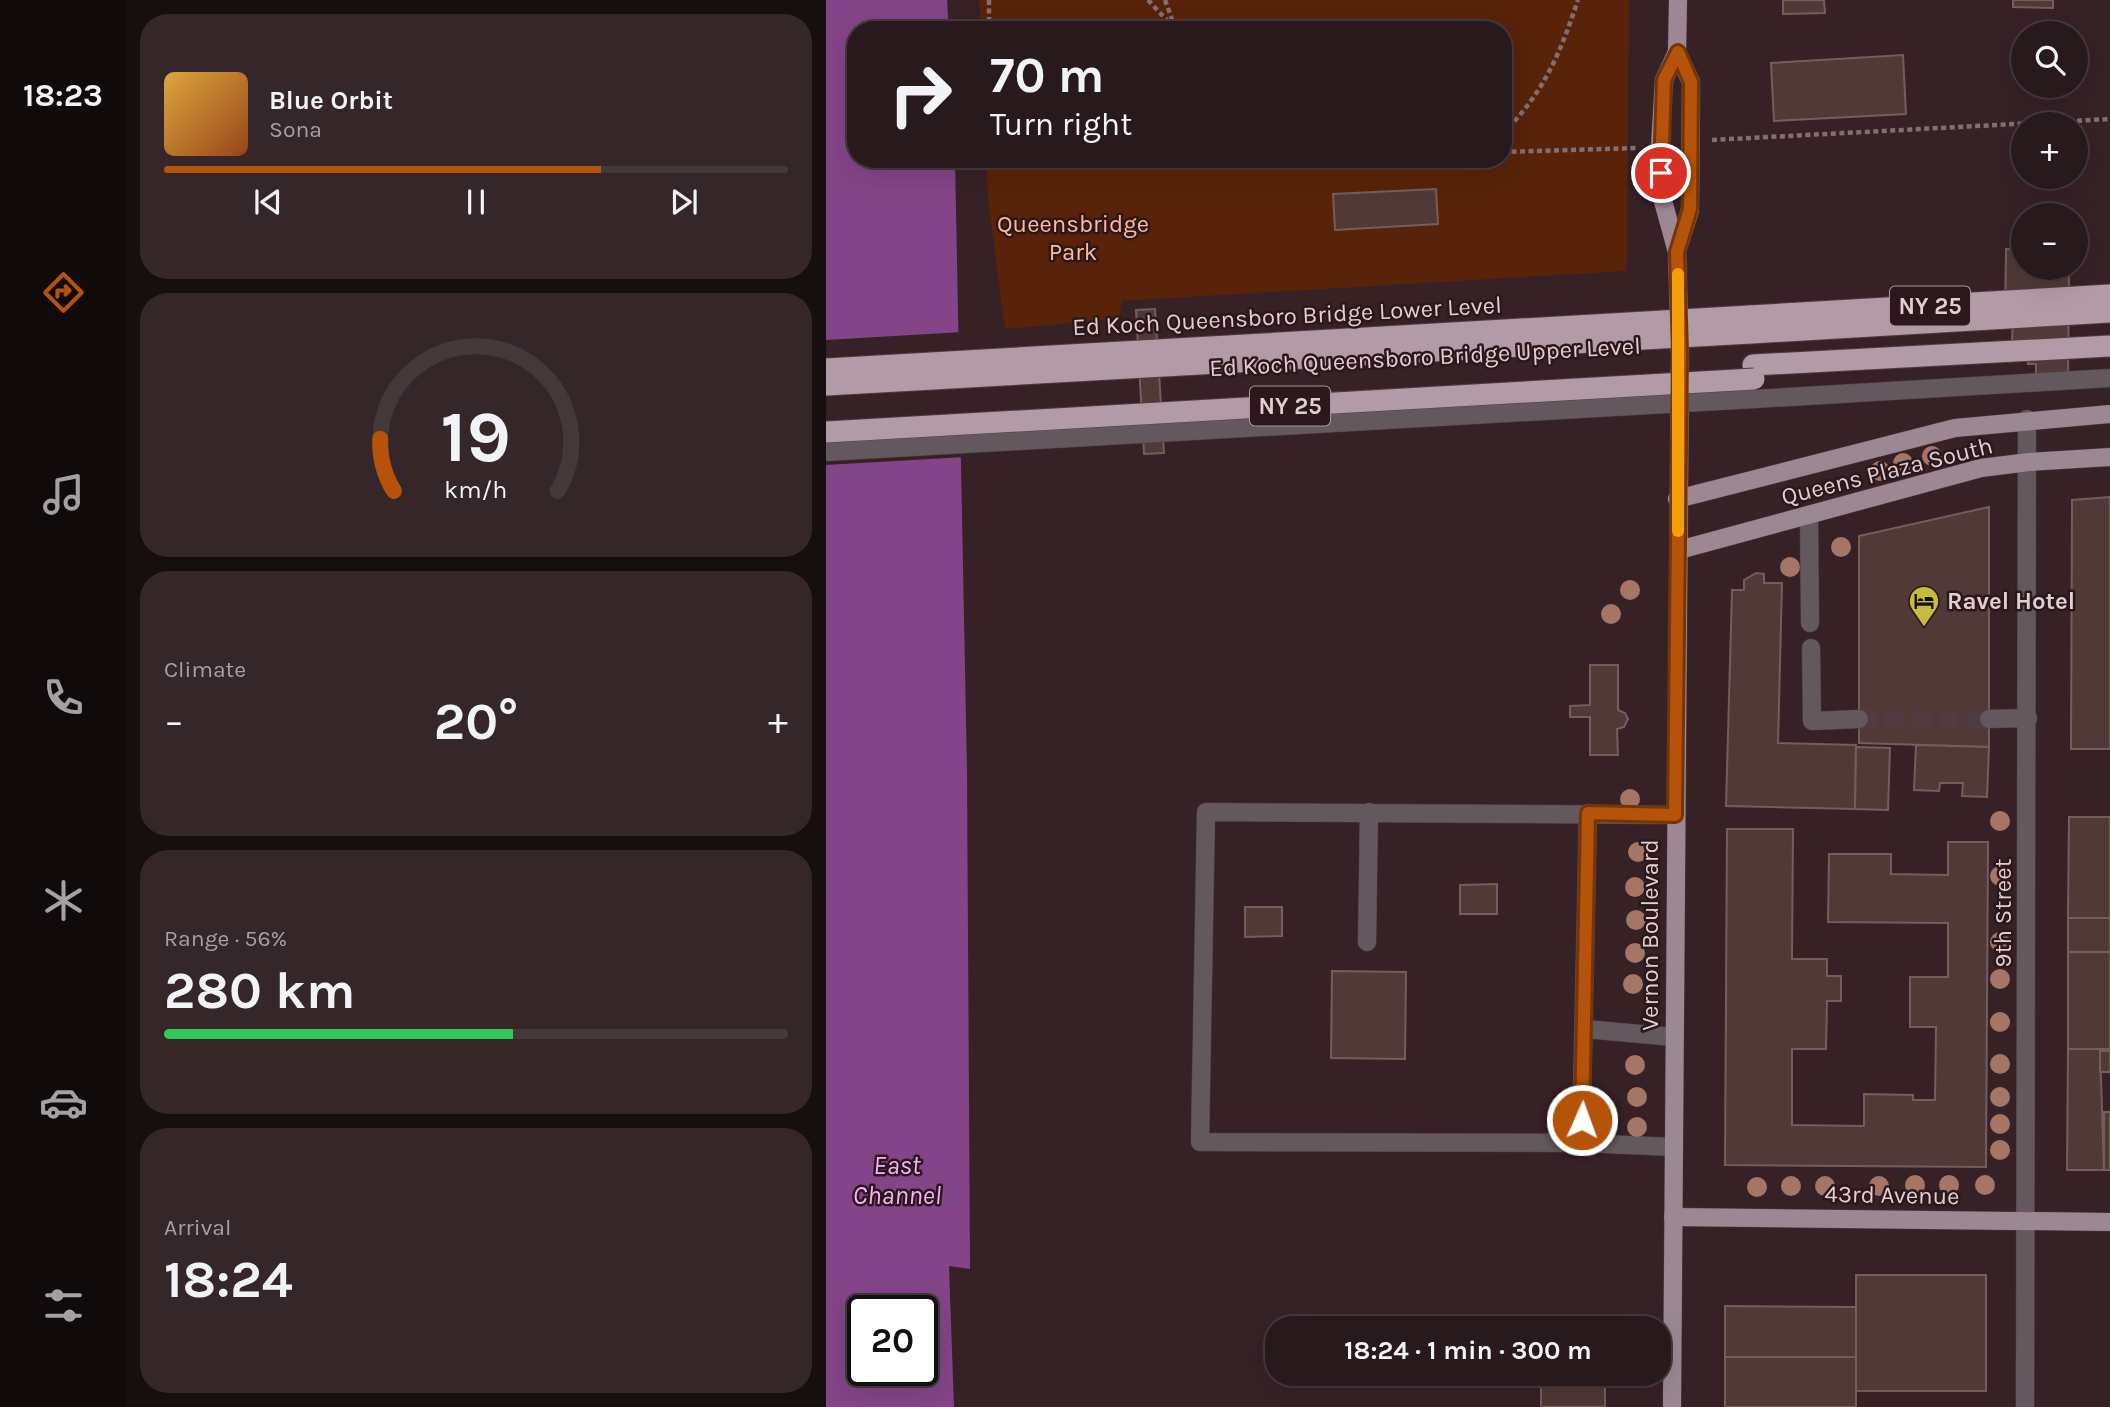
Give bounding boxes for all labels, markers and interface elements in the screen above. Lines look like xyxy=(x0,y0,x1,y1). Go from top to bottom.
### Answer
map controls xyxy=(2011,21,2088,280)
button: search xyxy=(2011,21,2088,98)
text: 70 m xyxy=(990,47,1104,104)
icon: right xyxy=(875,49,966,140)
text: 18:23 xyxy=(23,77,103,114)
text: Blue Orbit xyxy=(269,85,393,116)
text: Turn right xyxy=(990,106,1132,143)
button: + xyxy=(2011,112,2088,189)
text: Sona xyxy=(269,116,322,143)
pin xyxy=(1631,143,1691,203)
icon: arrive xyxy=(1642,154,1680,192)
icon: previous xyxy=(249,183,287,221)
icon: pause xyxy=(457,183,495,221)
icon: next xyxy=(665,183,703,221)
button: − xyxy=(2011,203,2088,280)
park label: Queensbridge Park xyxy=(997,210,1149,266)
icon: directions xyxy=(39,268,88,317)
road number: NY 25 xyxy=(1890,286,1970,326)
street label: Ed Koch Queensboro Bridge Lower Level xyxy=(1072,291,1502,341)
street label: Ed Koch Queensboro Bridge Upper Level xyxy=(1209,332,1641,382)
road number: NY 25 xyxy=(1250,386,1330,426)
text: 19 xyxy=(441,394,511,479)
street label: Queens Plaza South xyxy=(1778,431,1996,511)
icon: music xyxy=(39,470,88,519)
text: km/h xyxy=(444,475,508,504)
hotel icon: Ravel Hotel xyxy=(1907,584,1941,628)
place label: Ravel Hotel xyxy=(1947,587,2075,615)
text: Climate xyxy=(164,656,246,683)
icon: phone xyxy=(39,673,88,722)
text: 20° xyxy=(434,691,518,752)
text: − xyxy=(164,699,184,744)
text: + xyxy=(768,699,788,744)
street label: Vernon Boulevard xyxy=(1636,839,1664,1031)
street label: 9th Street xyxy=(1989,858,2017,968)
icon: climate xyxy=(39,876,88,925)
text: Range · 56% xyxy=(164,925,287,952)
text: 280 km xyxy=(164,960,355,1021)
icon: car xyxy=(39,1078,88,1127)
position arrow xyxy=(1545,1083,1619,1157)
water label: East Channel xyxy=(853,1150,941,1211)
street label: 43rd Avenue xyxy=(1824,1180,1960,1210)
text: Arrival xyxy=(164,1214,231,1241)
text: 18:24 xyxy=(164,1249,293,1310)
icon: filters xyxy=(39,1281,88,1330)
speed limit sign: 20 xyxy=(847,1295,938,1386)
text: 18:24 · 1 min · 300 m xyxy=(1344,1335,1592,1366)

